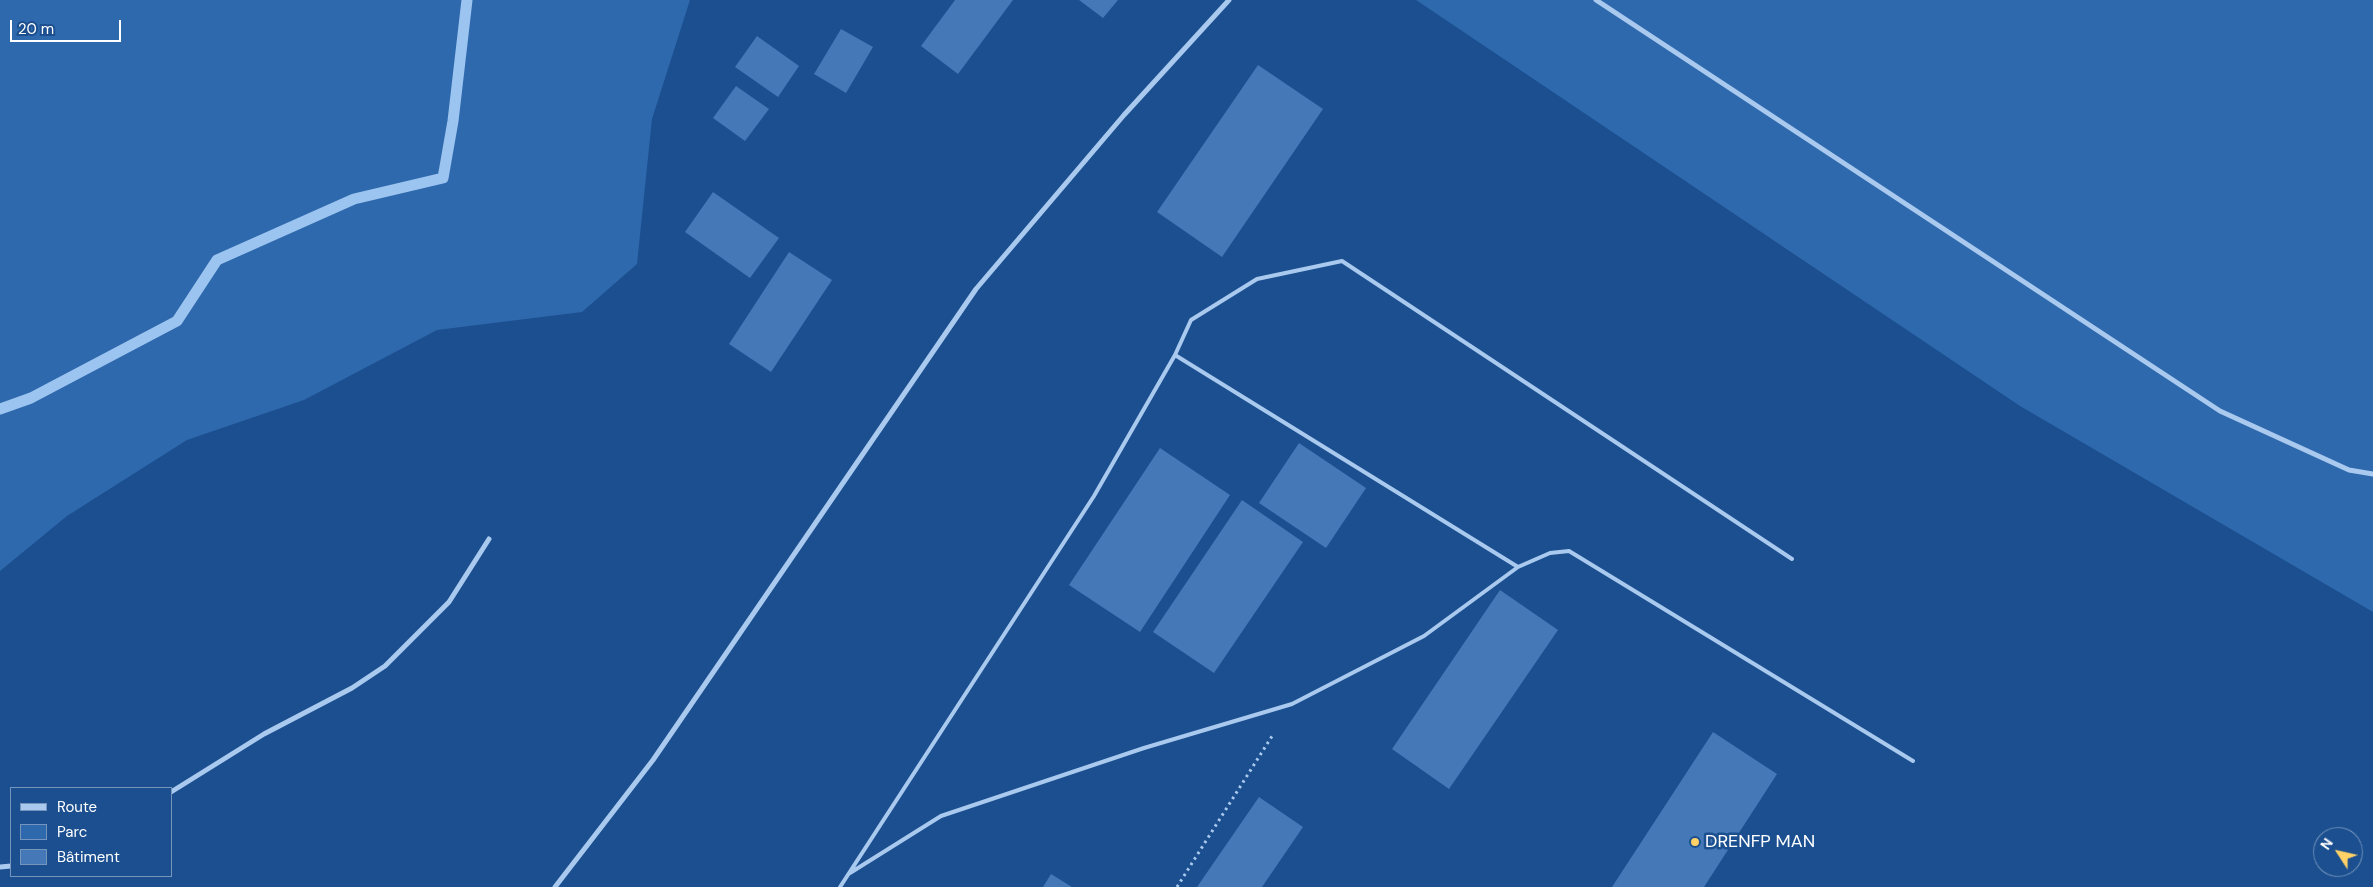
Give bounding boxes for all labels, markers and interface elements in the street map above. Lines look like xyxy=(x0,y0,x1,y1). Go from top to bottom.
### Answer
scale bar xyxy=(12,10,124,42)
text: 20 m xyxy=(18,19,54,39)
legend xyxy=(10,787,172,877)
text: Route xyxy=(57,797,97,817)
text: Parc xyxy=(57,822,87,842)
north arrow xyxy=(2313,827,2363,877)
place label: DRENFP MAN xyxy=(1705,831,1815,853)
text: N xyxy=(2316,835,2337,853)
marker: DRENFP MAN xyxy=(1689,836,1701,848)
text: Bâtiment xyxy=(57,847,120,867)

